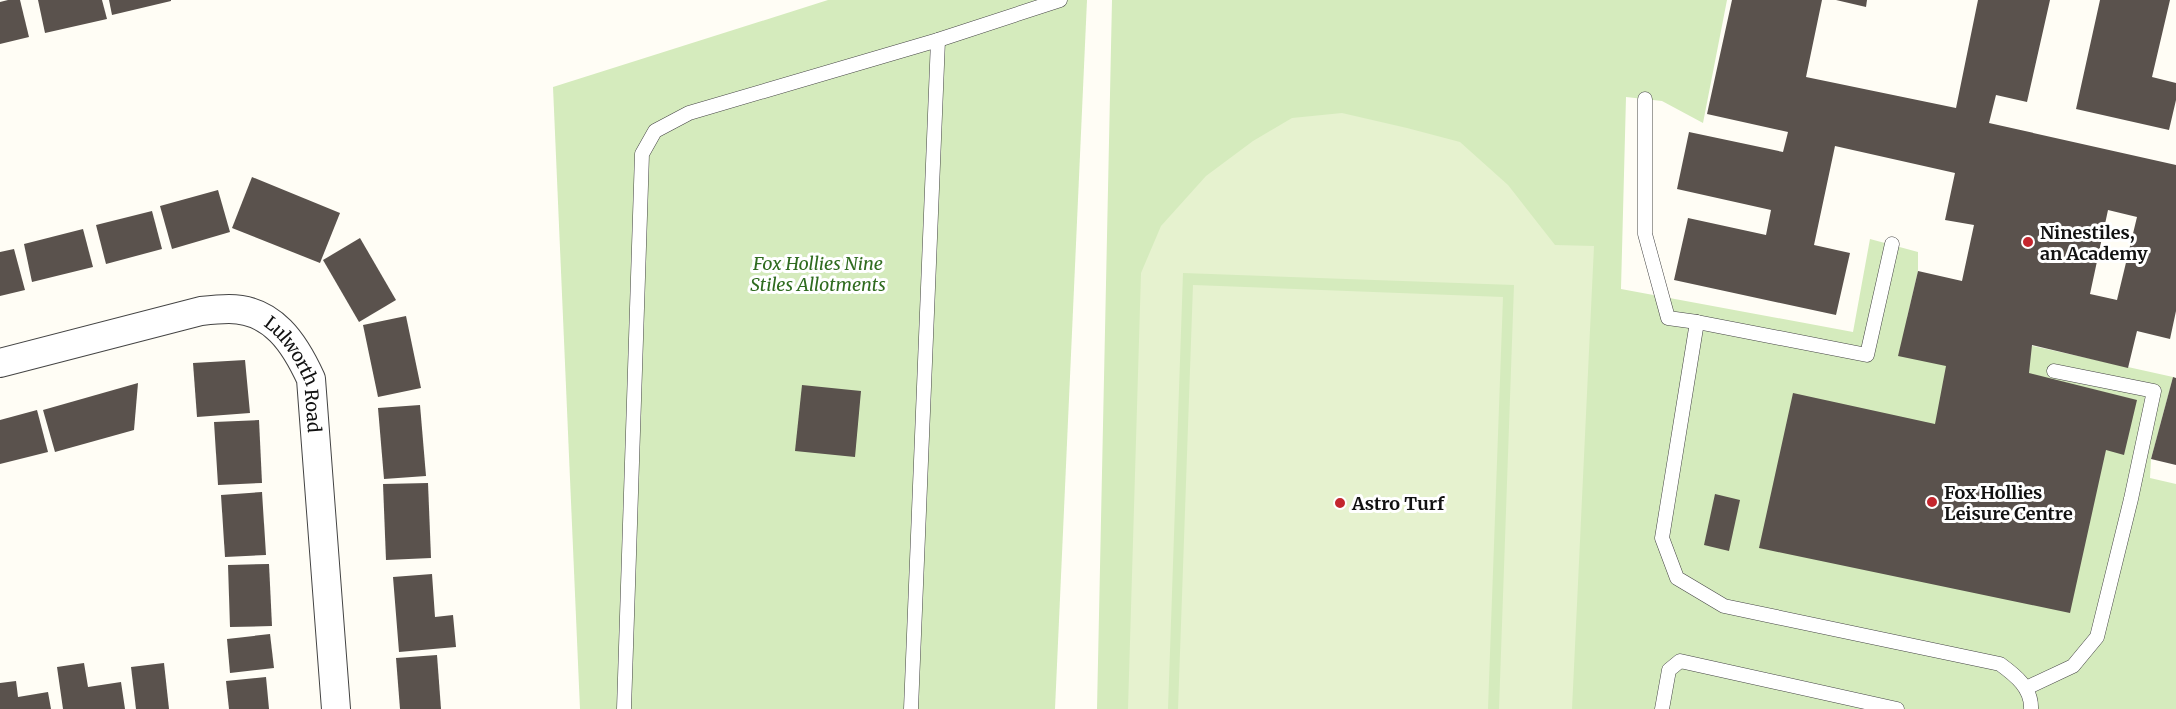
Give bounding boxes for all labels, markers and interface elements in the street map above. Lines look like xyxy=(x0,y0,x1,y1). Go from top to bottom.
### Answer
place label: Ninestiles, an Academy xyxy=(2040,221,2148,265)
marker: Ninestiles, an Academy xyxy=(2021,235,2035,249)
park label: Fox Hollies Nine Stiles Allotments xyxy=(750,252,886,296)
street label: Lulworth Road xyxy=(260,311,327,433)
place label: Fox Hollies Leisure Centre xyxy=(1944,481,2073,525)
place label: Astro Turf xyxy=(1351,492,1445,515)
marker: Fox Hollies Leisure Centre xyxy=(1925,495,1939,509)
marker: Astro Turf xyxy=(1333,496,1347,510)

